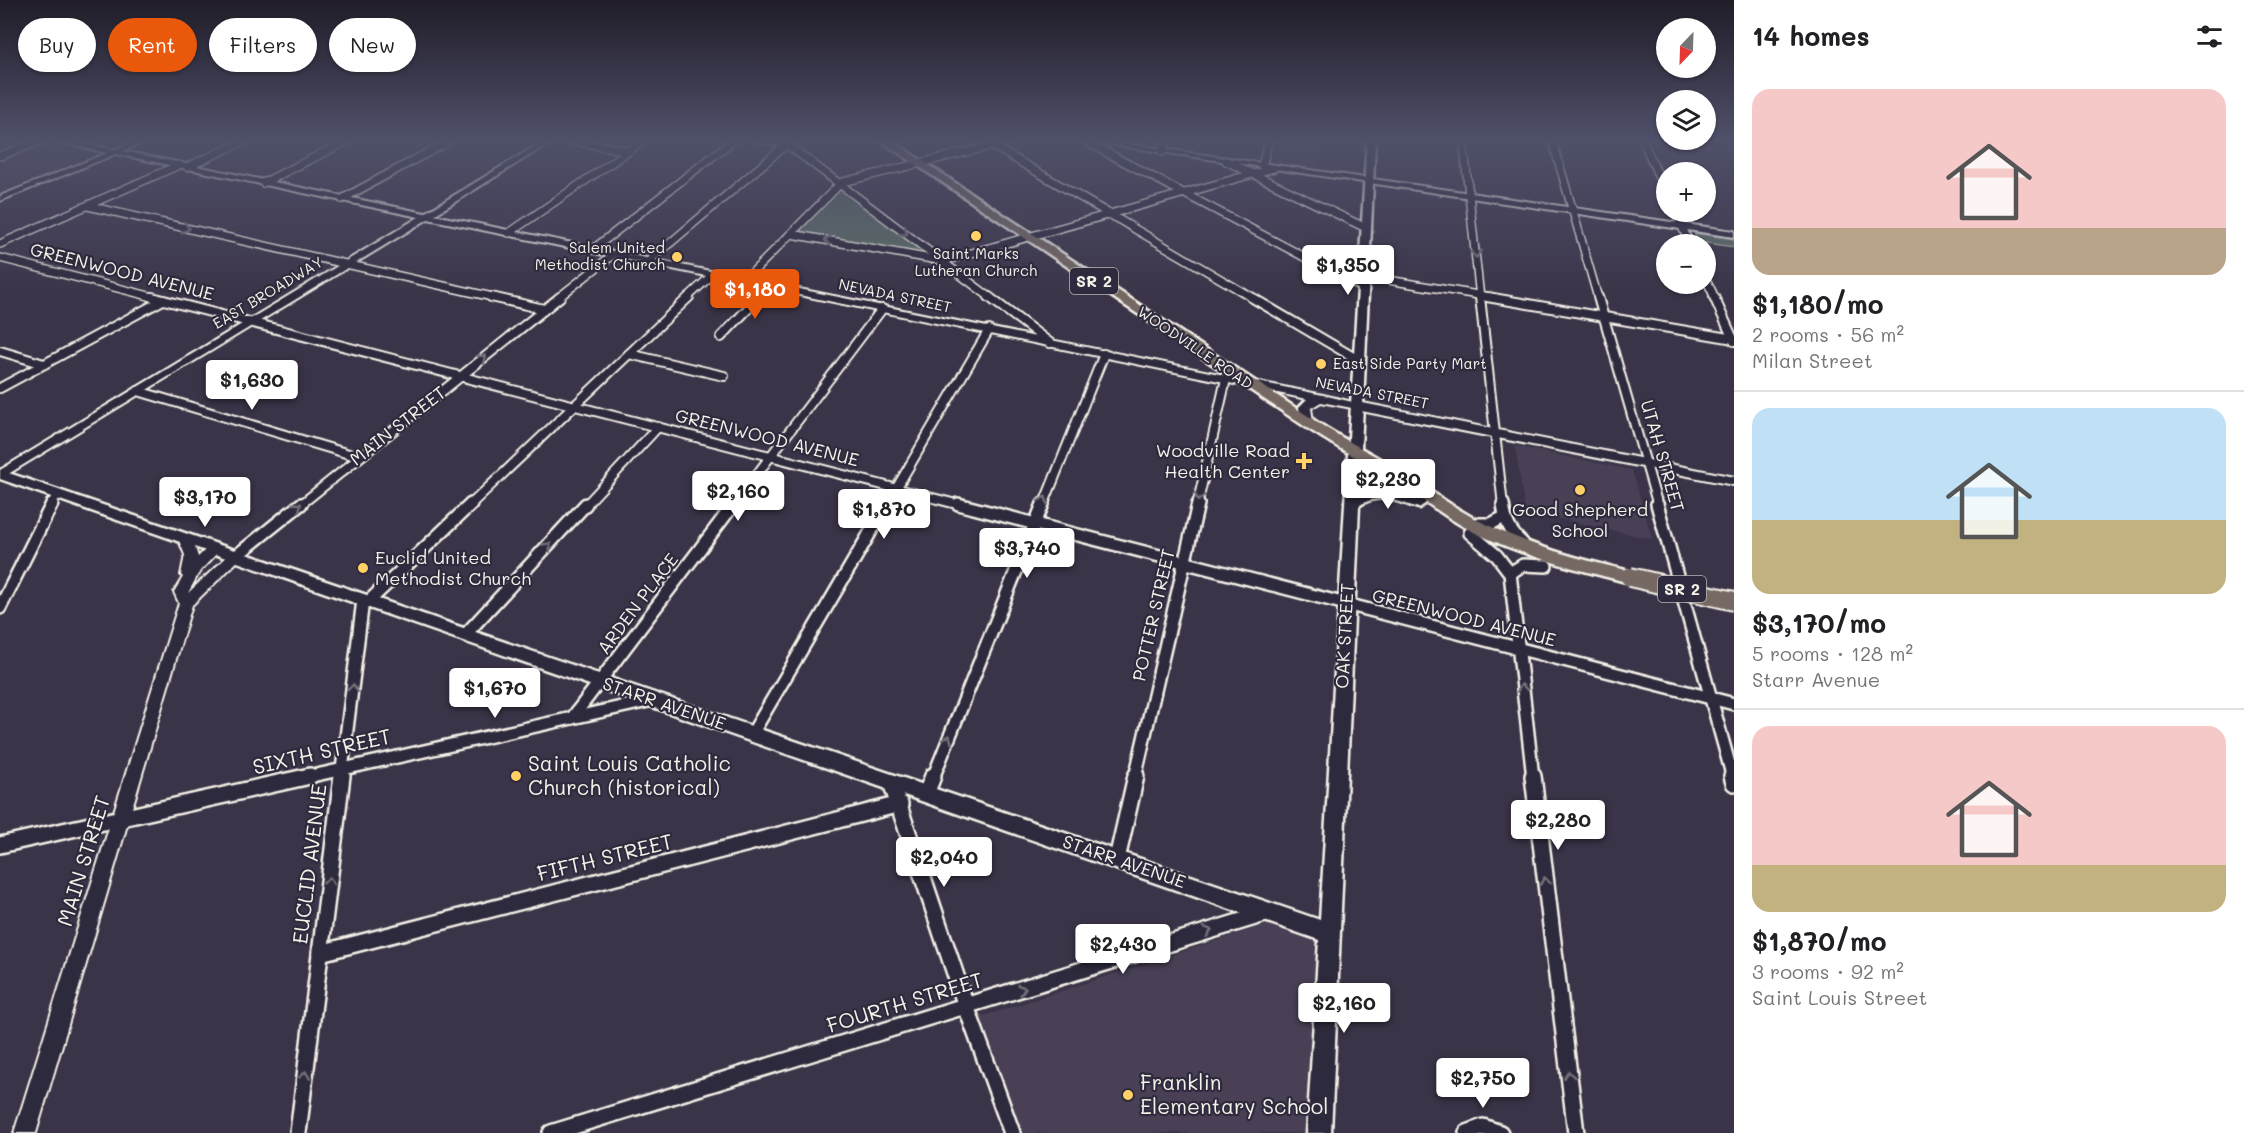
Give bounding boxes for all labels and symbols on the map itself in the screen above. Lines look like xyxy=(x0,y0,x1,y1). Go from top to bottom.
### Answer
north arrow xyxy=(1656,18,1716,78)
one-way arrow xyxy=(181,221,191,234)
one-way arrow xyxy=(897,225,908,236)
marker: Saint Marks Lutheran Church xyxy=(969,229,983,243)
one-way arrow xyxy=(824,235,833,247)
street label: GREENWOOD AVENUE xyxy=(28,237,217,305)
place label: Salem United Methodist Church xyxy=(535,237,665,274)
place label: Saint Marks Lutheran Church xyxy=(915,243,1037,280)
pin: $1,350 xyxy=(1299,245,1397,296)
marker: Salem United Methodist Church xyxy=(670,250,684,264)
one-way arrow xyxy=(1470,250,1482,259)
street label: EAST BROADWAY xyxy=(209,251,326,333)
road number: SR 2 xyxy=(1070,268,1118,294)
pin: $1,180 xyxy=(706,269,804,320)
street label: NEVADA STREET xyxy=(837,273,953,317)
street label: WOODVILLE ROAD xyxy=(1134,301,1257,393)
place label: East Side Party Mart xyxy=(1333,353,1487,373)
one-way arrow xyxy=(476,355,487,366)
marker: East Side Party Mart xyxy=(1314,357,1328,371)
pin: $1,630 xyxy=(203,360,301,411)
street label: NEVADA STREET xyxy=(1314,371,1430,413)
street label: MAIN STREET xyxy=(344,380,451,470)
street label: UTAH STREET xyxy=(1636,397,1690,515)
street label: GREENWOOD AVENUE xyxy=(673,403,862,471)
place label: Woodville Road Health Center xyxy=(1156,438,1290,483)
marker: Woodville Road Health Center xyxy=(1295,452,1313,470)
pin: $2,230 xyxy=(1339,459,1437,510)
pin: $2,160 xyxy=(689,471,787,522)
pin: $3,170 xyxy=(156,477,254,528)
marker: Good Shepherd School xyxy=(1573,483,1587,497)
pin: $1,870 xyxy=(835,489,933,540)
one-way arrow xyxy=(1193,492,1206,502)
one-way arrow xyxy=(1037,495,1049,506)
place label: Good Shepherd School xyxy=(1512,497,1648,542)
one-way arrow xyxy=(291,503,302,514)
pin: $3,740 xyxy=(978,528,1076,579)
one-way arrow xyxy=(541,542,552,553)
place label: Euclid United Methodist Church xyxy=(375,545,531,590)
street label: POTTER STREET xyxy=(1126,546,1180,683)
street label: ARDEN PLACE xyxy=(591,548,683,659)
marker: Euclid United Methodist Church xyxy=(356,561,370,575)
road number: SR 2 xyxy=(1658,576,1706,602)
street label: OAK STREET xyxy=(1329,583,1359,689)
street label: GREENWOOD AVENUE xyxy=(1370,583,1559,651)
pin: $1,670 xyxy=(446,668,544,719)
street label: STARR AVENUE xyxy=(600,671,729,735)
one-way arrow xyxy=(346,683,358,692)
one-way arrow xyxy=(1516,683,1529,692)
street label: SIXTH STREET xyxy=(250,722,393,780)
one-way arrow xyxy=(941,735,953,746)
place label: Saint Louis Catholic Church (historical) xyxy=(528,749,731,800)
marker: Saint Louis Catholic Church (historical) xyxy=(509,769,523,783)
street label: EUCLID AVENUE xyxy=(285,782,332,945)
street label: MAIN STREET xyxy=(50,792,115,929)
pin: $2,280 xyxy=(1509,800,1607,851)
street label: FIFTH STREET xyxy=(534,827,675,886)
street label: STARR AVENUE xyxy=(1060,829,1189,893)
pin: $2,040 xyxy=(895,837,993,888)
one-way arrow xyxy=(322,877,335,886)
one-way arrow xyxy=(1540,877,1552,886)
pin: $2,430 xyxy=(1074,924,1172,975)
one-way arrow xyxy=(1202,926,1213,939)
street label: FOURTH STREET xyxy=(823,965,986,1038)
one-way arrow xyxy=(1016,983,1027,996)
pin: $2,160 xyxy=(1295,983,1393,1034)
pin: $2,750 xyxy=(1434,1058,1532,1109)
place label: Franklin Elementary School xyxy=(1140,1068,1328,1119)
one-way arrow xyxy=(299,1070,311,1080)
one-way arrow xyxy=(1563,1070,1576,1080)
marker: Franklin Elementary School xyxy=(1121,1088,1135,1102)

